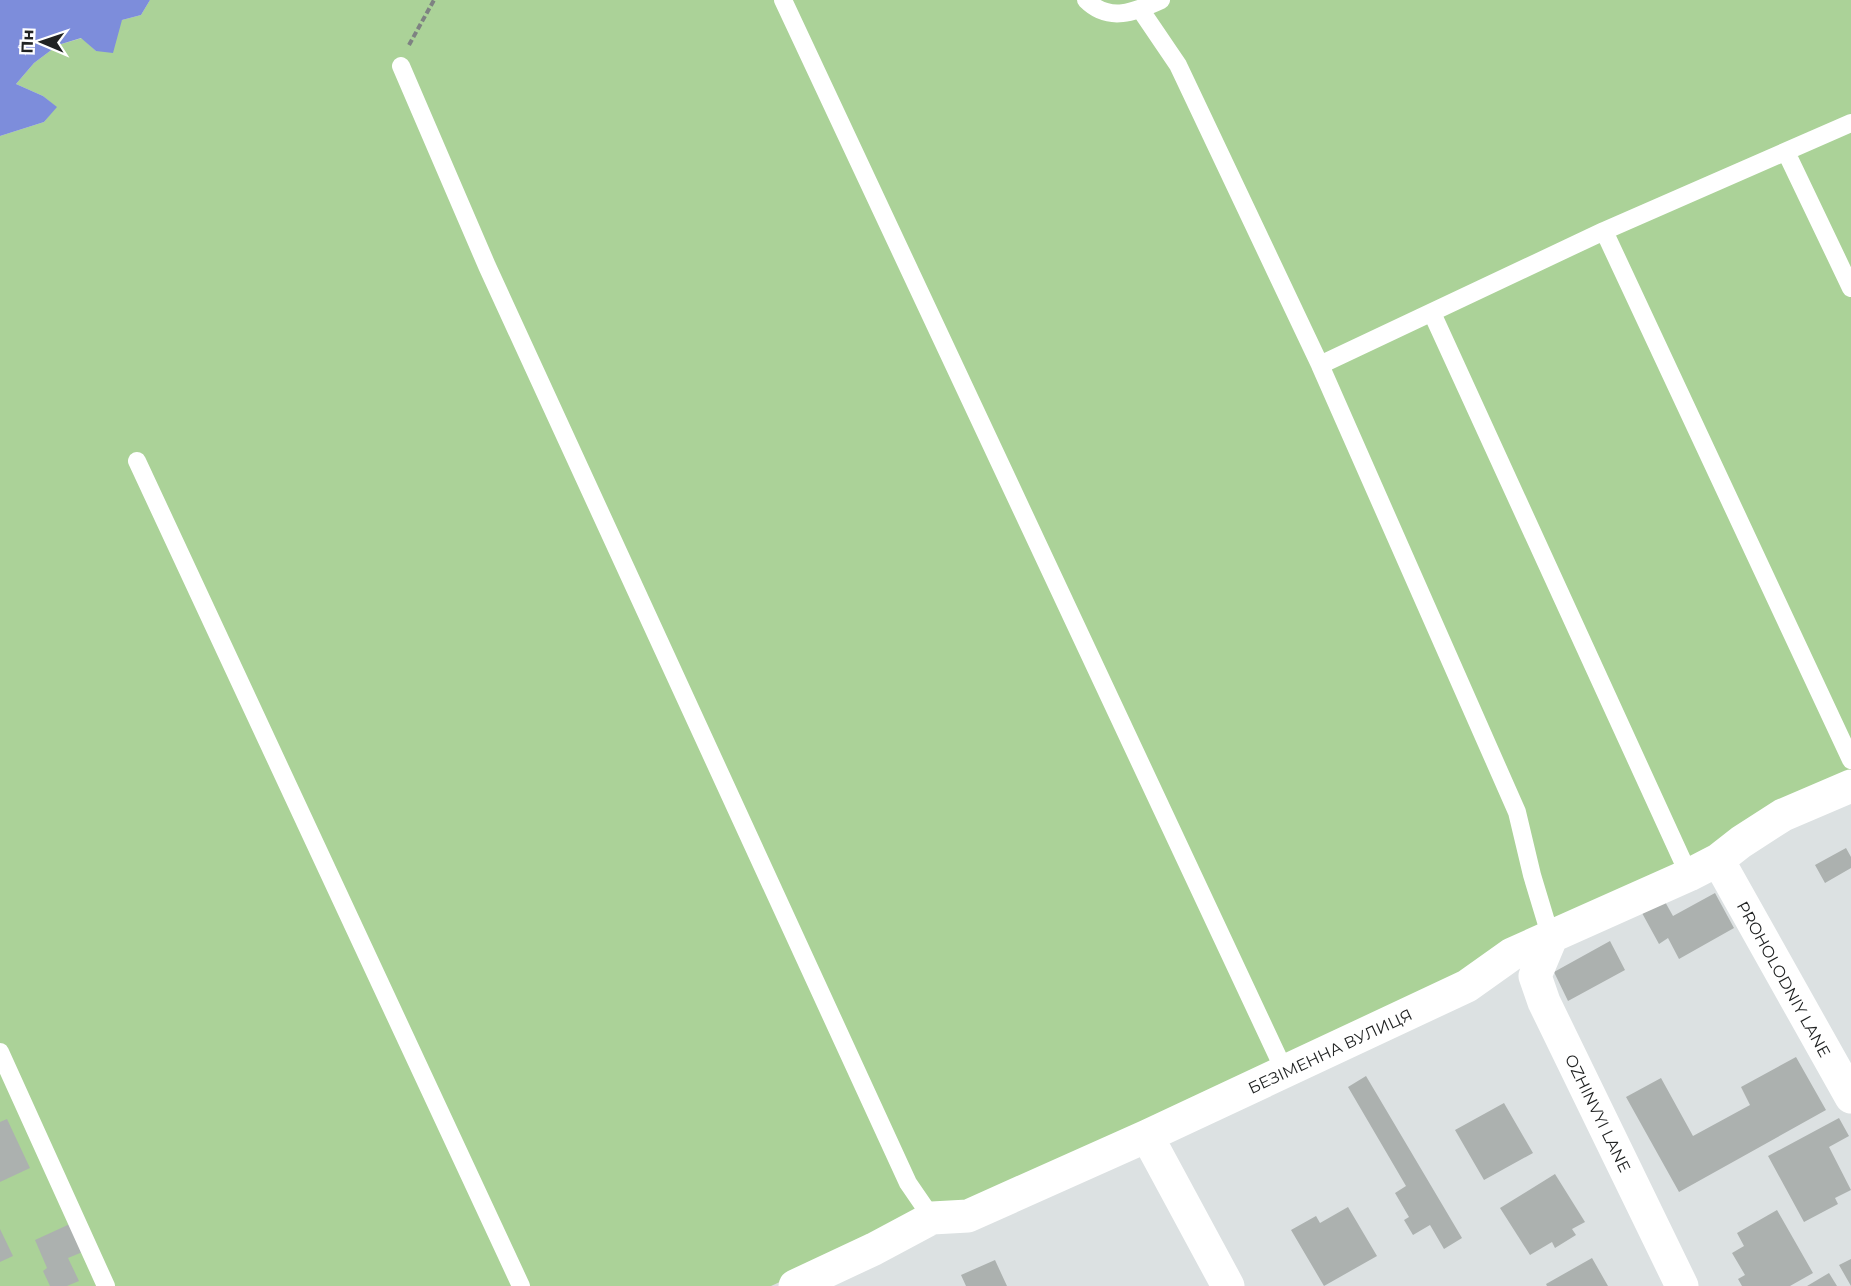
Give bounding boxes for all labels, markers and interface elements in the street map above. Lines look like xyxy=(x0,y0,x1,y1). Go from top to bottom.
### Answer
north arrow xyxy=(12,12,72,72)
text: Пн xyxy=(18,29,37,54)
street label: PROHOLODNIY LANE xyxy=(1733,898,1834,1060)
street label: БЕЗІМЕННА ВУЛИЦЯ xyxy=(1245,1005,1415,1098)
street label: OZHINVYI LANE xyxy=(1561,1051,1634,1175)

